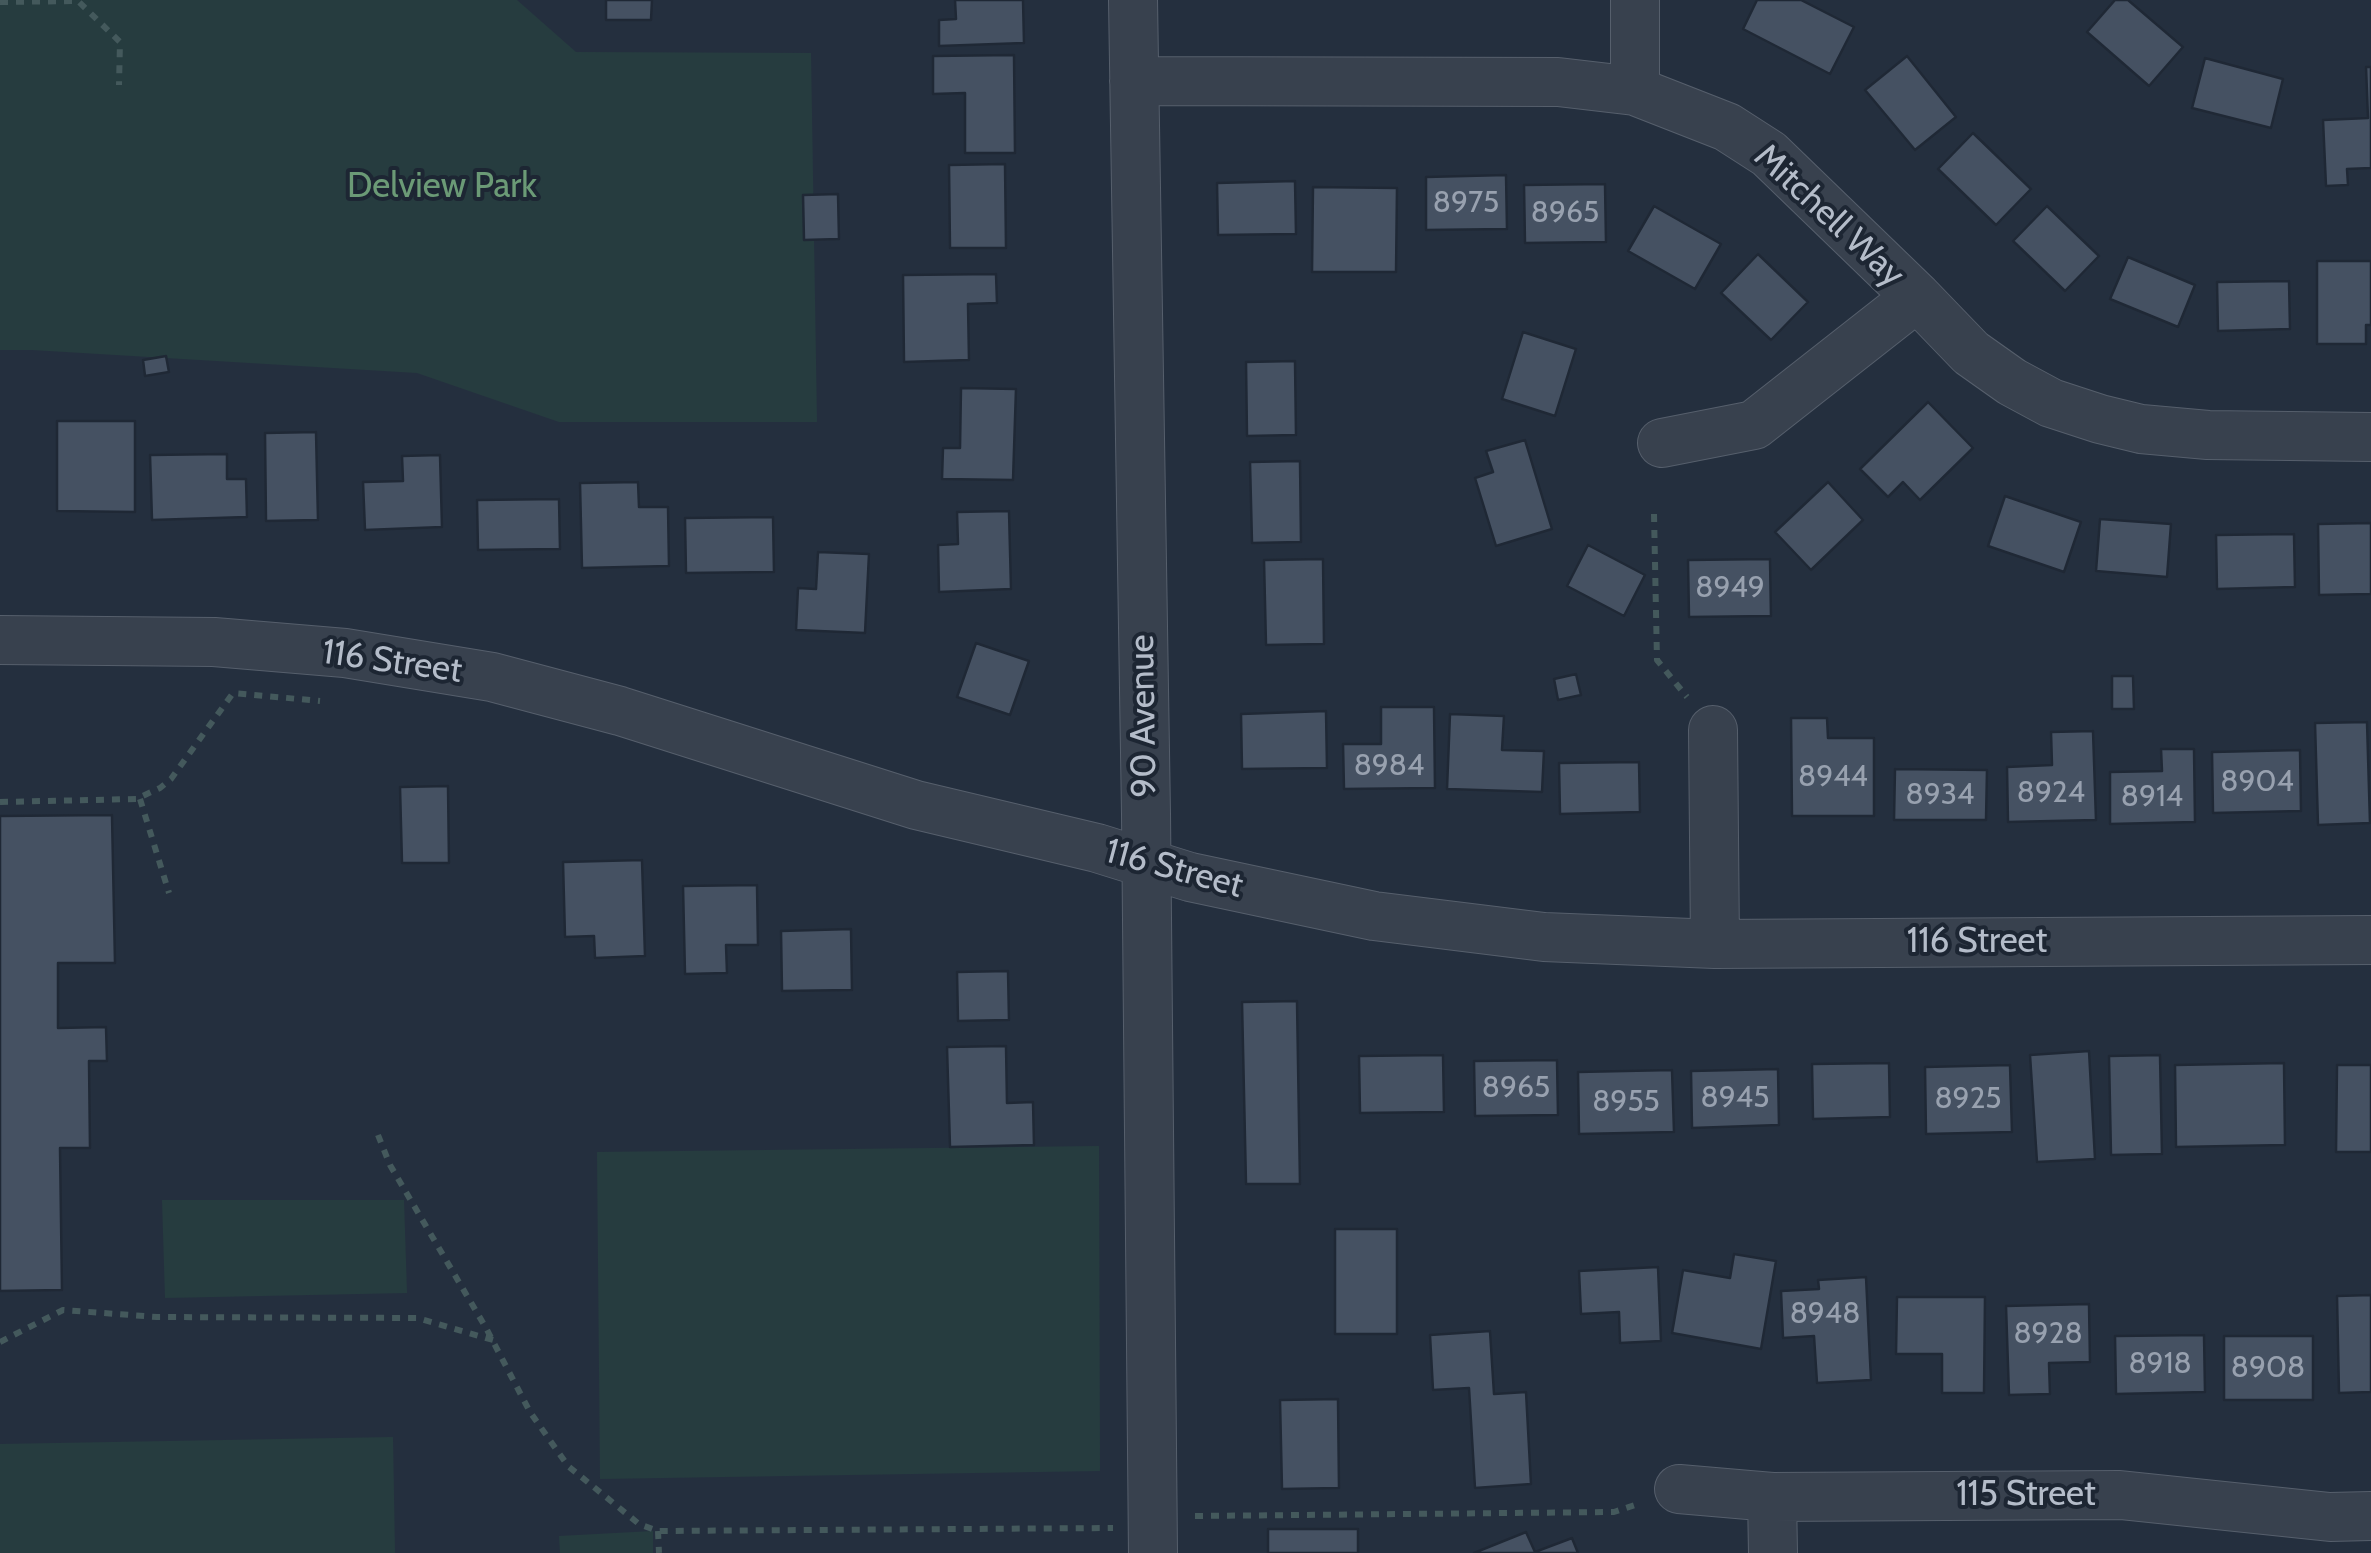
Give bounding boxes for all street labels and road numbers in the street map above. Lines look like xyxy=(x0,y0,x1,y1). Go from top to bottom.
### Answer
street label: Mitchell Way xyxy=(1745,136,1913,296)
street label: 116 Street xyxy=(319,631,465,693)
street label: 90 Avenue xyxy=(1122,634,1166,798)
street label: 116 Street xyxy=(1101,831,1247,907)
street label: 116 Street xyxy=(1907,921,2047,963)
street label: 115 Street xyxy=(1956,1474,2096,1516)

